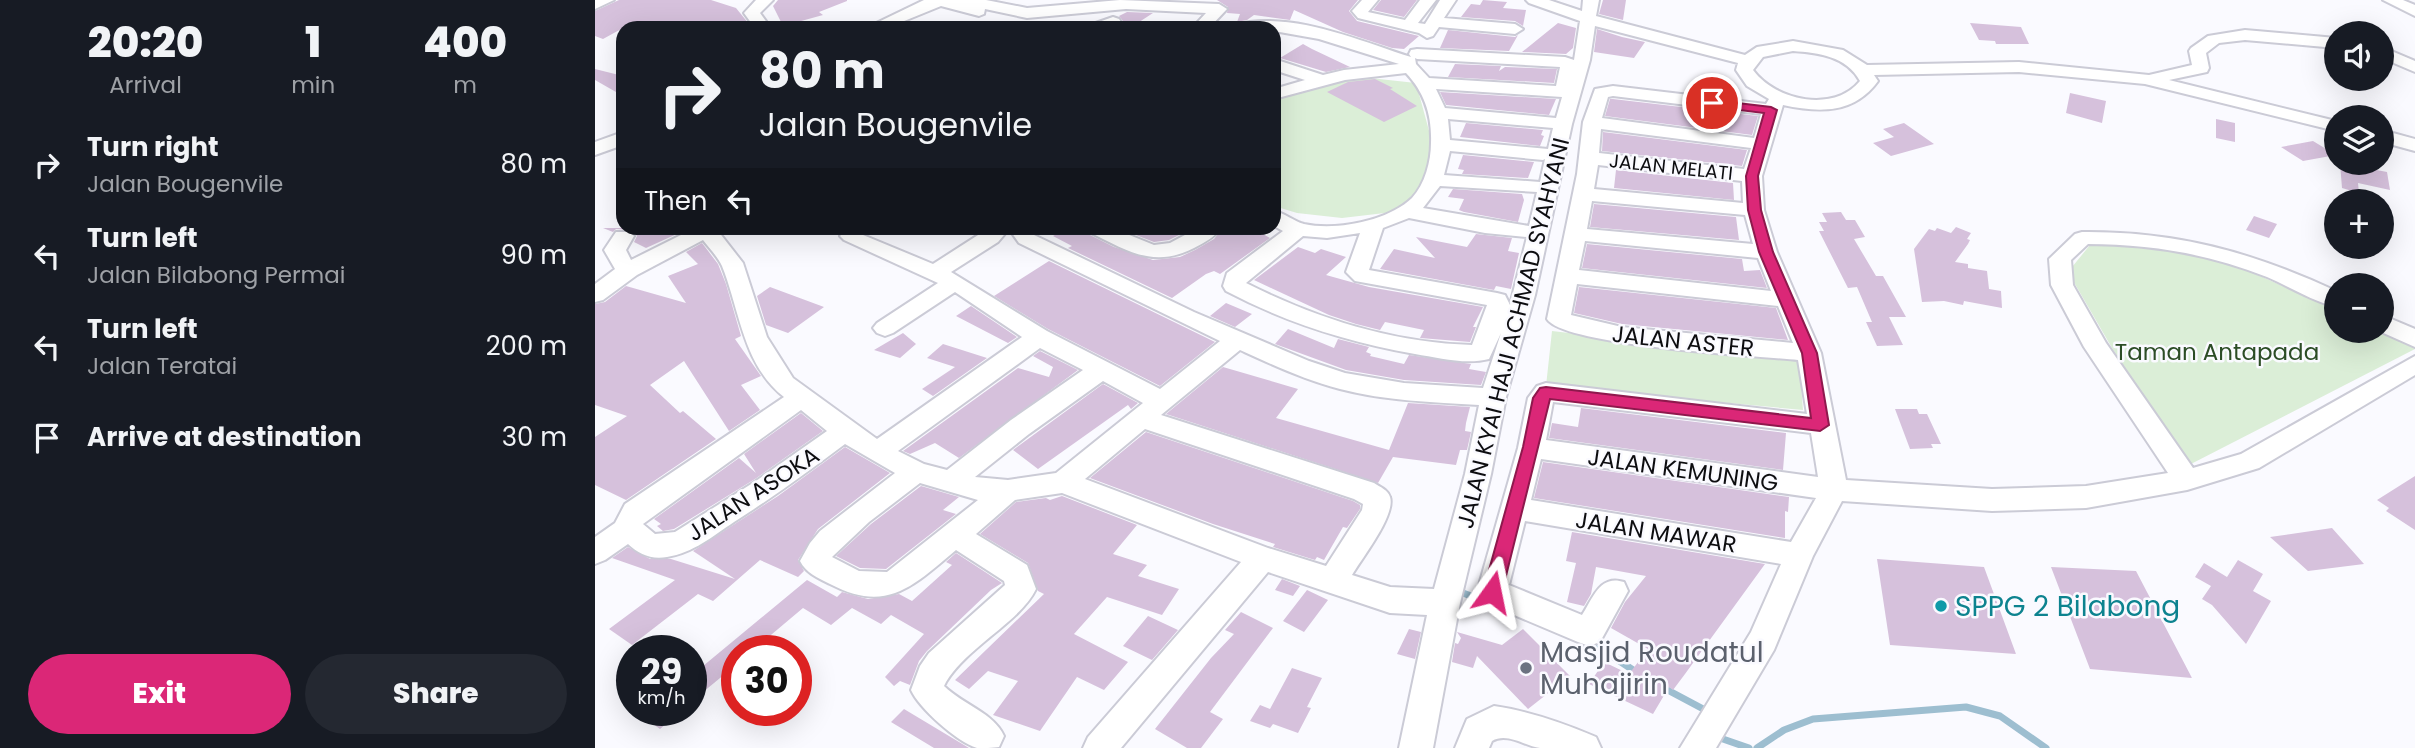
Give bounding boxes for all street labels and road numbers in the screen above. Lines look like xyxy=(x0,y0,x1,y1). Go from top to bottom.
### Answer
street label: JALAN KYAI HAJI ACHMAD SYAHYANI xyxy=(1449,134,1577,532)
street label: JALAN MELATI xyxy=(1608,147,1734,187)
street label: JALAN ASTER xyxy=(1610,318,1756,364)
street label: JALAN ASOKA xyxy=(681,439,825,549)
street label: JALAN KEMUNING xyxy=(1586,441,1780,499)
street label: JALAN MAWAR xyxy=(1573,503,1739,561)

